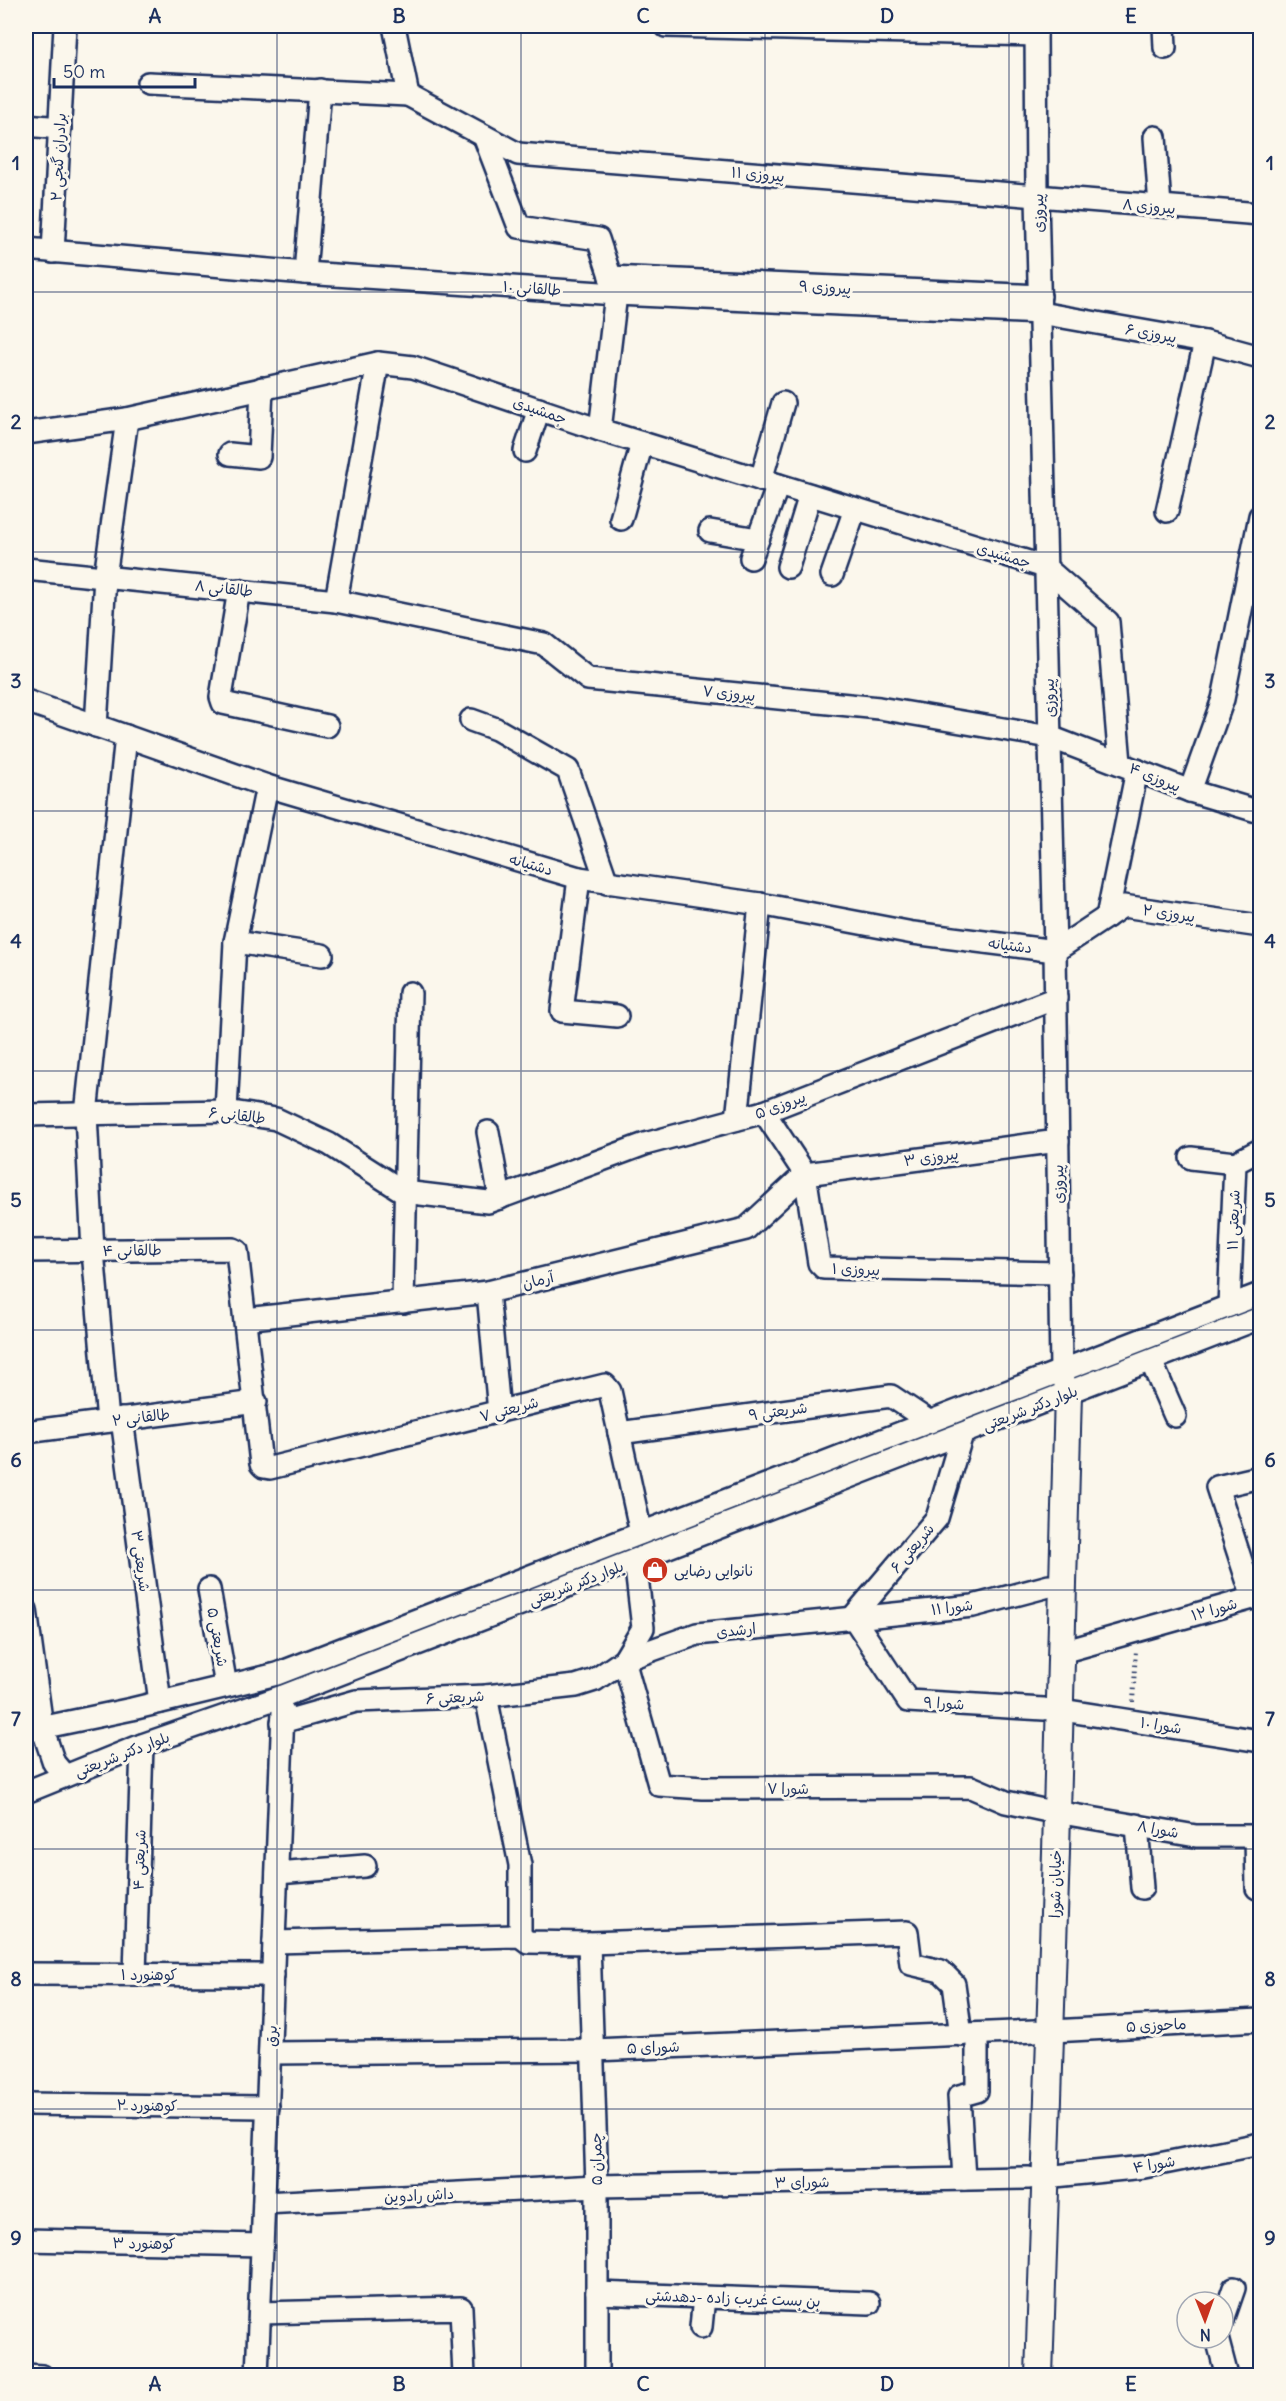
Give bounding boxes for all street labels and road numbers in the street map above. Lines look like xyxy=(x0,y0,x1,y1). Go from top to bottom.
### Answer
street label: برادران گنجی ۲ xyxy=(46,112,71,202)
street label: پیروزی ۱۱ xyxy=(730,162,786,187)
street label: پیروزی xyxy=(1028,193,1049,233)
street label: پیروزی ۸ xyxy=(1122,194,1176,219)
street label: طالقانی ۱۰ xyxy=(502,276,562,301)
street label: پیروزی ۹ xyxy=(798,276,852,299)
street label: پیروزی ۶ xyxy=(1124,319,1178,348)
street label: جمشیدی xyxy=(511,392,569,428)
street label: جمشیدی xyxy=(975,538,1033,572)
street label: طالقانی ۸ xyxy=(194,575,254,602)
street label: پیروزی xyxy=(1039,678,1060,718)
street label: پیروزی ۷ xyxy=(701,681,756,706)
street label: پیروزی ۴ xyxy=(1126,758,1184,797)
street label: دشتیانه xyxy=(507,849,555,879)
street label: پیروزی ۲ xyxy=(1141,900,1196,927)
street label: دشتیانه xyxy=(987,933,1033,957)
street label: پیروزی ۵ xyxy=(752,1087,809,1124)
street label: طالقانی ۶ xyxy=(207,1103,266,1128)
street label: پیروزی ۳ xyxy=(902,1144,960,1171)
street label: پیروزی xyxy=(1048,1164,1069,1204)
street label: شریعتی ۱۱ xyxy=(1222,1189,1245,1251)
street label: طالقانی ۴ xyxy=(102,1240,162,1261)
street label: پیروزی ۱ xyxy=(832,1259,880,1280)
street label: آرمان xyxy=(520,1267,557,1293)
street label: بلوار دکتر شریعتی xyxy=(980,1381,1081,1436)
street label: شریعتی ۷ xyxy=(477,1392,541,1427)
street label: شریعتی ۹ xyxy=(747,1397,809,1426)
street label: طالقانی ۲ xyxy=(111,1404,171,1431)
street label: شریعتی ۶ xyxy=(886,1519,939,1577)
street label: شریعتی ۳ xyxy=(126,1529,155,1593)
street label: بلوار دکتر شریعتی xyxy=(526,1556,627,1611)
street label: شورا ۱۲ xyxy=(1189,1593,1239,1625)
street label: شورا ۱۱ xyxy=(930,1595,974,1619)
street label: شریعتی ۵ xyxy=(202,1606,233,1668)
street label: ارشدی xyxy=(715,1618,757,1642)
street label: شریعتی ۶ xyxy=(425,1686,485,1709)
street label: شورا ۹ xyxy=(923,1692,965,1714)
street label: شورا ۱۰ xyxy=(1139,1712,1183,1738)
street label: بلوار دکتر شریعتی xyxy=(72,1727,173,1782)
street label: شورا ۷ xyxy=(767,1779,809,1798)
street label: شورا ۸ xyxy=(1136,1816,1180,1842)
street label: شریعتی ۴ xyxy=(128,1829,151,1891)
street label: خیابان شورا xyxy=(1045,1850,1065,1918)
street label: کوهنورد ۱ xyxy=(121,1965,177,1984)
street label: ماحوزی ۵ xyxy=(1125,2014,1187,2036)
street label: برق xyxy=(261,2025,281,2047)
street label: شورای ۵ xyxy=(626,2037,680,2057)
street label: کوهنورد ۲ xyxy=(116,2095,178,2115)
street label: چمران ۵ xyxy=(586,2132,607,2186)
street label: شورا ۴ xyxy=(1131,2151,1177,2177)
street label: شورای ۳ xyxy=(774,2172,830,2192)
street label: داش رادوین xyxy=(383,2184,455,2207)
street label: کوهنورد ۳ xyxy=(112,2233,176,2253)
street label: بن بست غریب زاده -دهدشتی xyxy=(645,2285,821,2312)

